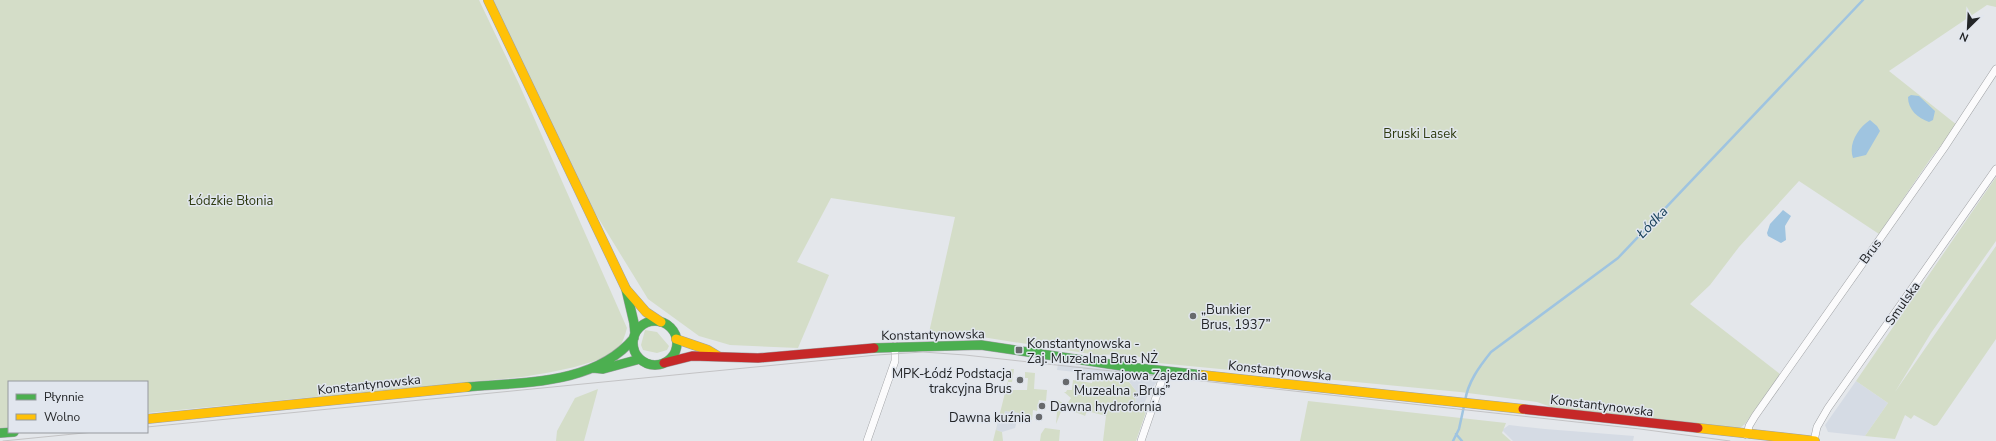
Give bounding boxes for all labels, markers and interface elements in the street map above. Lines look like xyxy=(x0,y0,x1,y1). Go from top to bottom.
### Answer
north arrow xyxy=(1948,8,1988,48)
text: N xyxy=(1957,28,1971,45)
park label: Bruski Lasek xyxy=(1383,125,1457,143)
park label: Łódzkie Błonia xyxy=(188,192,273,210)
water label: Łódka xyxy=(1632,202,1672,243)
street label: Brus xyxy=(1856,235,1886,268)
street label: Smulska xyxy=(1881,278,1924,329)
place label: „Bunkier Brus, 1937” xyxy=(1201,301,1271,334)
marker: „Bunkier Brus, 1937” xyxy=(1188,311,1198,321)
street label: Konstantynowska xyxy=(881,325,985,345)
place label: Konstantynowska - Zaj. Muzealna Brus NŻ xyxy=(1027,335,1158,368)
marker: Konstantynowska - Zaj. Muzealna Brus NŻ xyxy=(1014,345,1024,355)
street label: Konstantynowska xyxy=(1227,357,1332,385)
place label: MPK-Łódź Podstacja trakcyjna Brus xyxy=(892,365,1012,398)
place label: Tramwajowa Zajezdnia Muzealna „Brus” xyxy=(1074,367,1207,400)
street label: Konstantynowska xyxy=(317,371,422,399)
marker: MPK-Łódź Podstacja trakcyjna Brus xyxy=(1015,375,1025,385)
marker: Tramwajowa Zajezdnia Muzealna „Brus” xyxy=(1061,377,1071,387)
legend xyxy=(8,381,148,433)
text: Płynnie xyxy=(44,389,84,405)
street label: Konstantynowska xyxy=(1549,391,1655,421)
place label: Dawna hydrofornia xyxy=(1050,398,1162,416)
marker: Dawna hydrofornia xyxy=(1037,401,1047,411)
text: Wolno xyxy=(44,409,81,425)
place label: Dawna kuźnia xyxy=(949,409,1031,427)
marker: Dawna kuźnia xyxy=(1034,412,1044,422)

